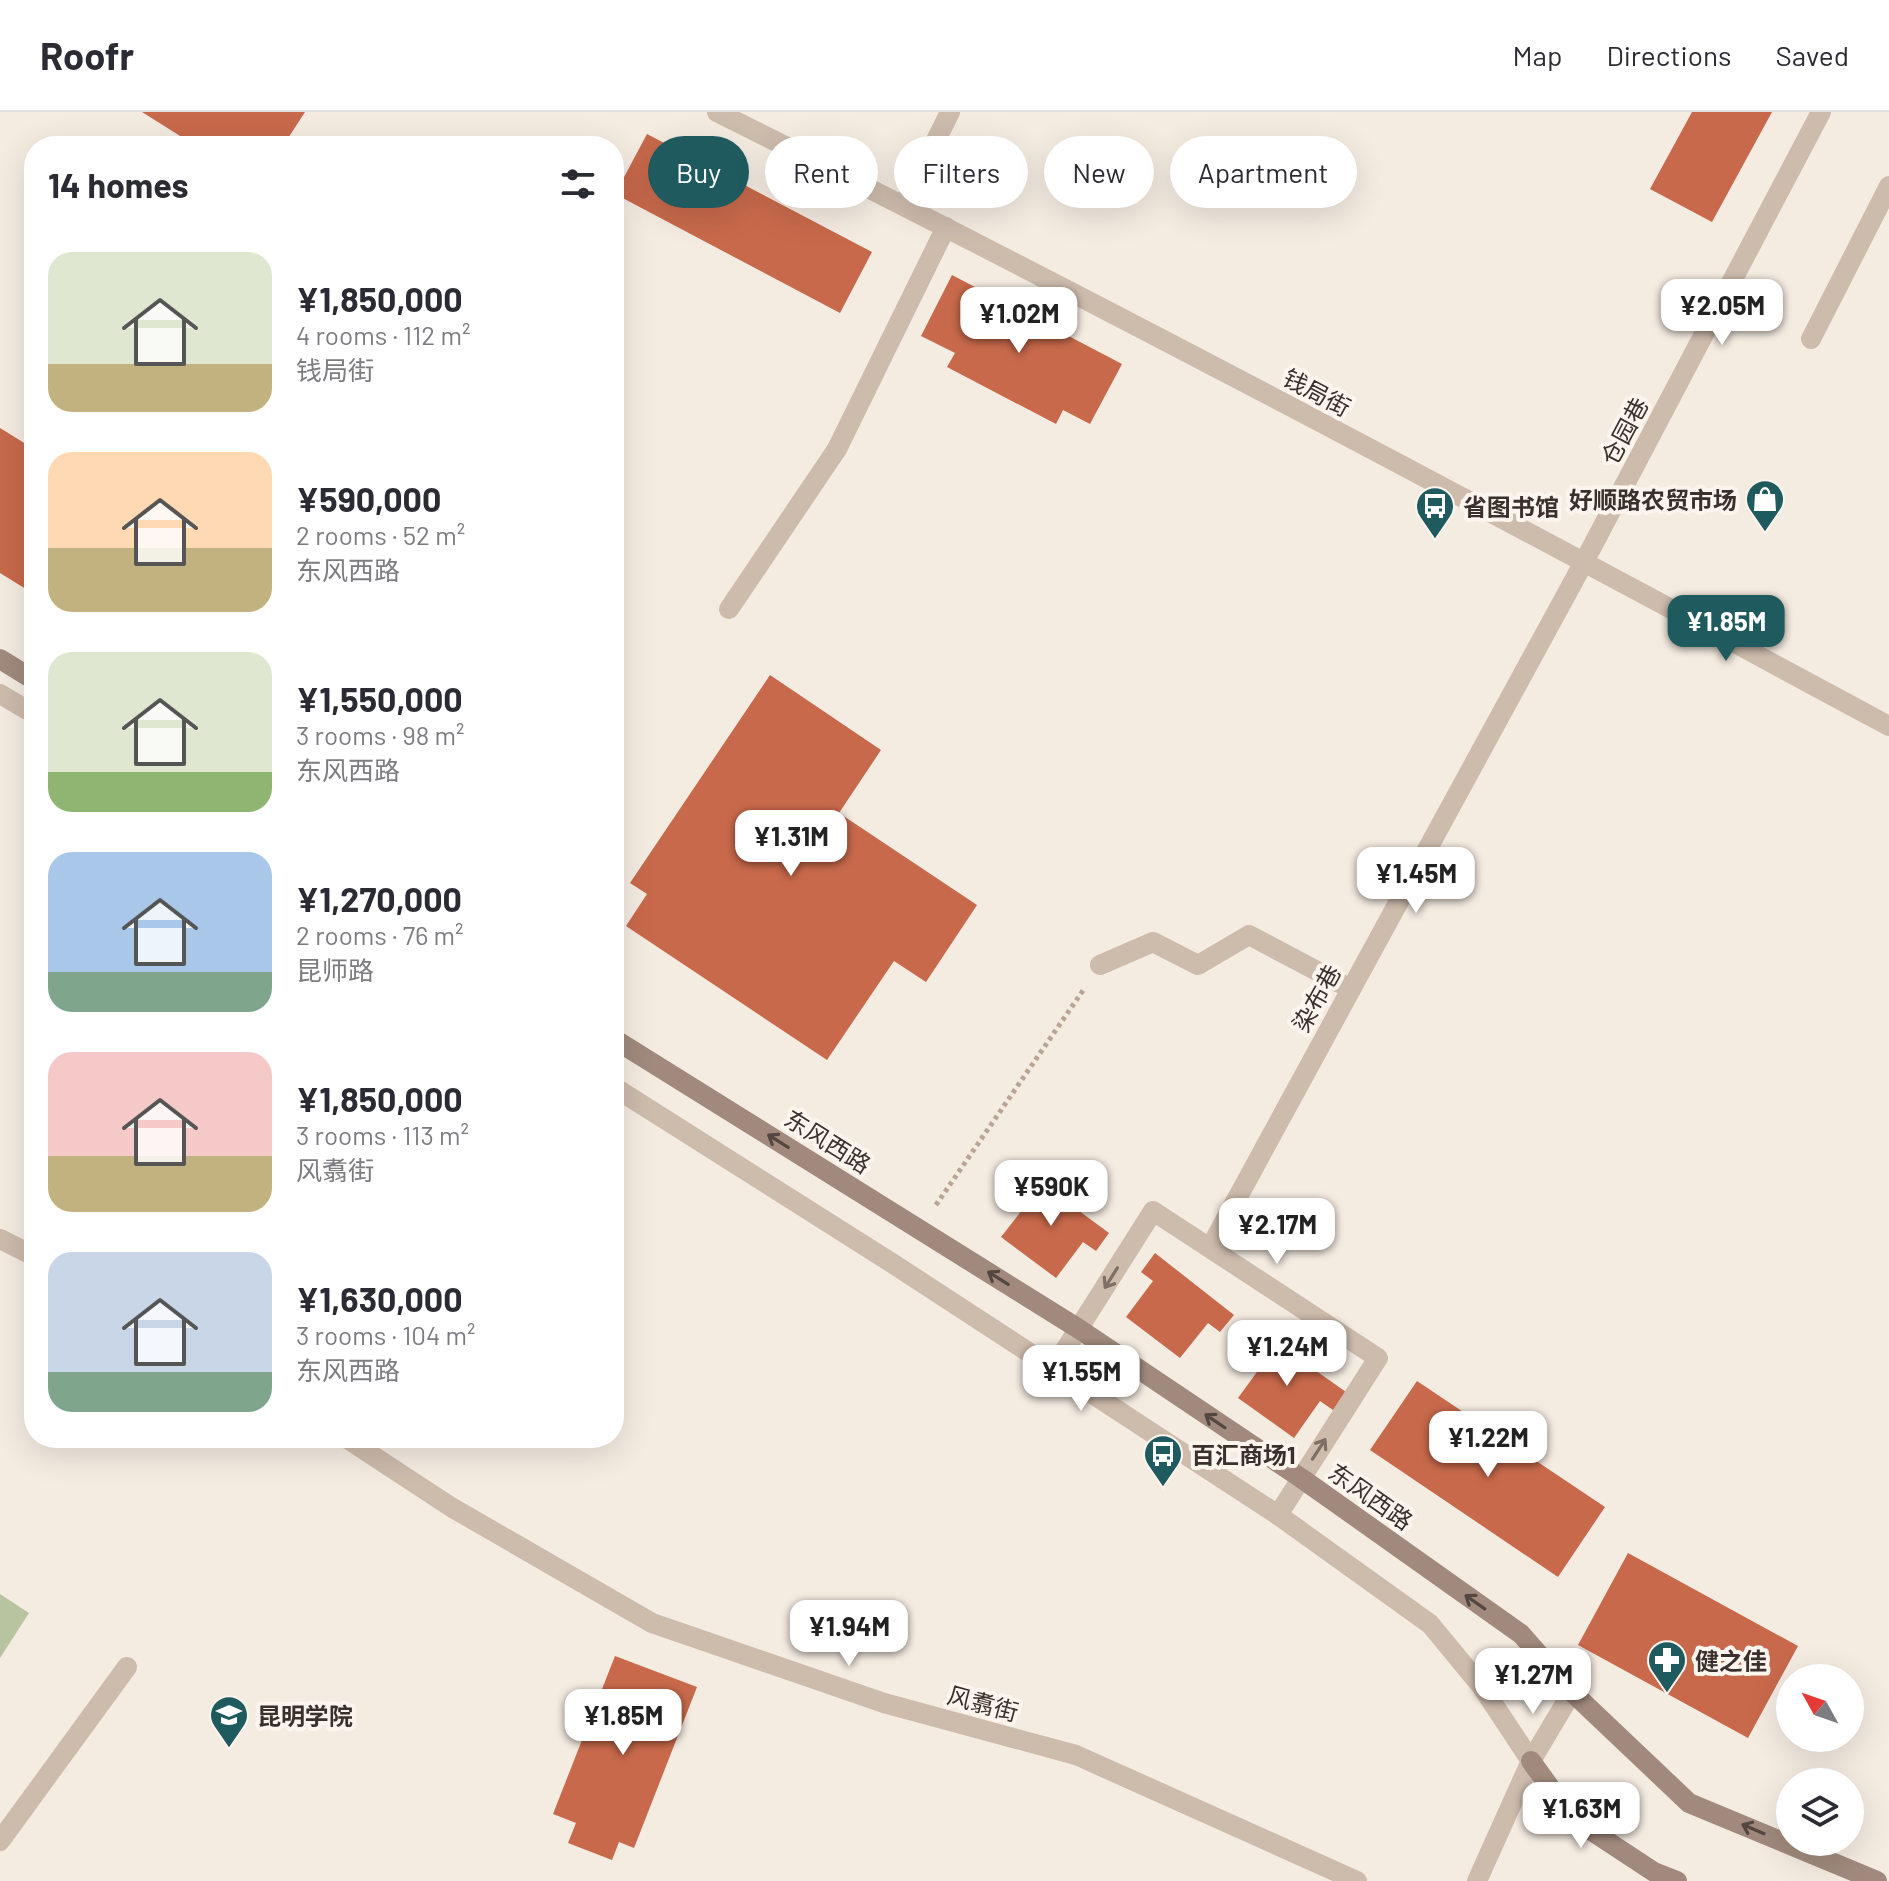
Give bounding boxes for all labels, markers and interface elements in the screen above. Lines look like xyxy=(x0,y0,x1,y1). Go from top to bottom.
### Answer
text: Roofr xyxy=(40,32,134,78)
text: Map xyxy=(1513,38,1562,72)
text: Directions xyxy=(1606,38,1732,72)
text: Saved xyxy=(1776,38,1849,72)
chip: Buy xyxy=(648,136,749,208)
chip: Rent xyxy=(765,136,878,208)
chip: Filters xyxy=(894,136,1028,208)
chip: New xyxy=(1044,136,1154,208)
chip: Apartment xyxy=(1170,136,1357,208)
icon: filters xyxy=(556,162,600,206)
text: 14 homes xyxy=(48,164,189,205)
text: ¥1,850,000 xyxy=(296,278,463,319)
pin: ¥2.05M xyxy=(1657,279,1787,347)
icon: home xyxy=(112,284,208,380)
pin: ¥1.02M xyxy=(954,287,1084,355)
text: ¥2.05M xyxy=(1679,289,1765,320)
text: ¥1.02M xyxy=(978,297,1060,328)
text: 4 rooms · 112 m² xyxy=(296,319,470,350)
text: 钱局街 xyxy=(296,354,374,385)
street label: 钱局街 xyxy=(1278,362,1356,422)
street label: 仓园巷 xyxy=(1594,392,1654,470)
text: ¥590,000 xyxy=(296,478,441,519)
shop icon: 好顺路农贸市场 xyxy=(1744,478,1786,533)
icon: home xyxy=(112,484,208,580)
bus stop icon: 省图书馆 xyxy=(1414,485,1456,540)
place label: 好顺路农贸市场 xyxy=(1569,485,1737,514)
place label: 省图书馆 xyxy=(1463,492,1559,521)
text: 2 rooms · 52 m² xyxy=(296,519,465,550)
text: 东风西路 xyxy=(296,554,400,585)
pin: ¥1.85M xyxy=(1661,595,1791,663)
text: ¥1.85M xyxy=(1686,605,1766,636)
text: ¥1,550,000 xyxy=(296,678,463,719)
icon: home xyxy=(112,684,208,780)
text: 3 rooms · 98 m² xyxy=(296,719,464,750)
text: 东风西路 xyxy=(296,754,400,785)
pin: ¥1.31M xyxy=(726,810,856,878)
text: ¥1.31M xyxy=(753,820,829,851)
pin: ¥1.45M xyxy=(1351,847,1481,915)
text: ¥1.45M xyxy=(1375,857,1457,888)
text: ¥1,270,000 xyxy=(296,878,462,919)
icon: home xyxy=(112,884,208,980)
text: 2 rooms · 76 m² xyxy=(296,919,464,950)
text: 昆师路 xyxy=(296,954,374,985)
street label: 染布巷 xyxy=(1286,959,1346,1037)
text: ¥1,850,000 xyxy=(296,1078,463,1119)
icon: home xyxy=(112,1084,208,1180)
street label: 东风西路 xyxy=(780,1103,876,1179)
text: 3 rooms · 113 m² xyxy=(296,1119,469,1150)
one-way arrow xyxy=(767,1132,790,1148)
text: 风翥街 xyxy=(296,1154,374,1185)
pin: ¥590K xyxy=(995,1160,1107,1228)
text: ¥590K xyxy=(1013,1170,1089,1201)
pin: ¥2.17M xyxy=(1212,1198,1342,1266)
text: ¥2.17M xyxy=(1237,1208,1317,1239)
one-way arrow xyxy=(1102,1267,1119,1289)
one-way arrow xyxy=(987,1270,1010,1286)
text: ¥1,630,000 xyxy=(296,1278,463,1319)
icon: home xyxy=(112,1284,208,1380)
text: 3 rooms · 104 m² xyxy=(296,1319,475,1350)
pin: ¥1.24M xyxy=(1222,1320,1352,1388)
text: ¥1.24M xyxy=(1246,1330,1328,1361)
pin: ¥1.55M xyxy=(1016,1345,1146,1413)
text: 东风西路 xyxy=(296,1354,400,1385)
text: ¥1.55M xyxy=(1041,1355,1121,1386)
pin: ¥1.22M xyxy=(1423,1411,1553,1479)
one-way arrow xyxy=(1205,1413,1227,1429)
text: ¥1.22M xyxy=(1447,1421,1529,1452)
bus stop icon: 百汇商场1 xyxy=(1142,1433,1184,1488)
one-way arrow xyxy=(1312,1438,1328,1461)
place label: 百汇商场1 xyxy=(1191,1440,1296,1469)
street label: 东风西路 xyxy=(1323,1457,1419,1535)
one-way arrow xyxy=(1464,1594,1486,1610)
pin: ¥1.94M xyxy=(784,1600,914,1668)
text: ¥1.94M xyxy=(808,1610,890,1641)
pharmacy icon: 健之佳 xyxy=(1646,1639,1688,1694)
place label: 健之佳 xyxy=(1695,1646,1767,1675)
pin: ¥1.27M xyxy=(1468,1648,1598,1716)
text: ¥1.27M xyxy=(1493,1658,1573,1689)
north arrow xyxy=(1776,1664,1864,1752)
map controls xyxy=(1776,1664,1864,1856)
street label: 风翥街 xyxy=(944,1680,1022,1726)
pin: ¥1.85M xyxy=(558,1689,688,1757)
school or university icon: 昆明学院 xyxy=(208,1694,250,1749)
text: ¥1.85M xyxy=(583,1699,663,1730)
place label: 昆明学院 xyxy=(257,1701,353,1730)
button: layers xyxy=(1776,1768,1864,1856)
pin: ¥1.63M xyxy=(1516,1782,1646,1850)
text: ¥1.63M xyxy=(1541,1792,1621,1823)
one-way arrow xyxy=(1741,1821,1766,1836)

